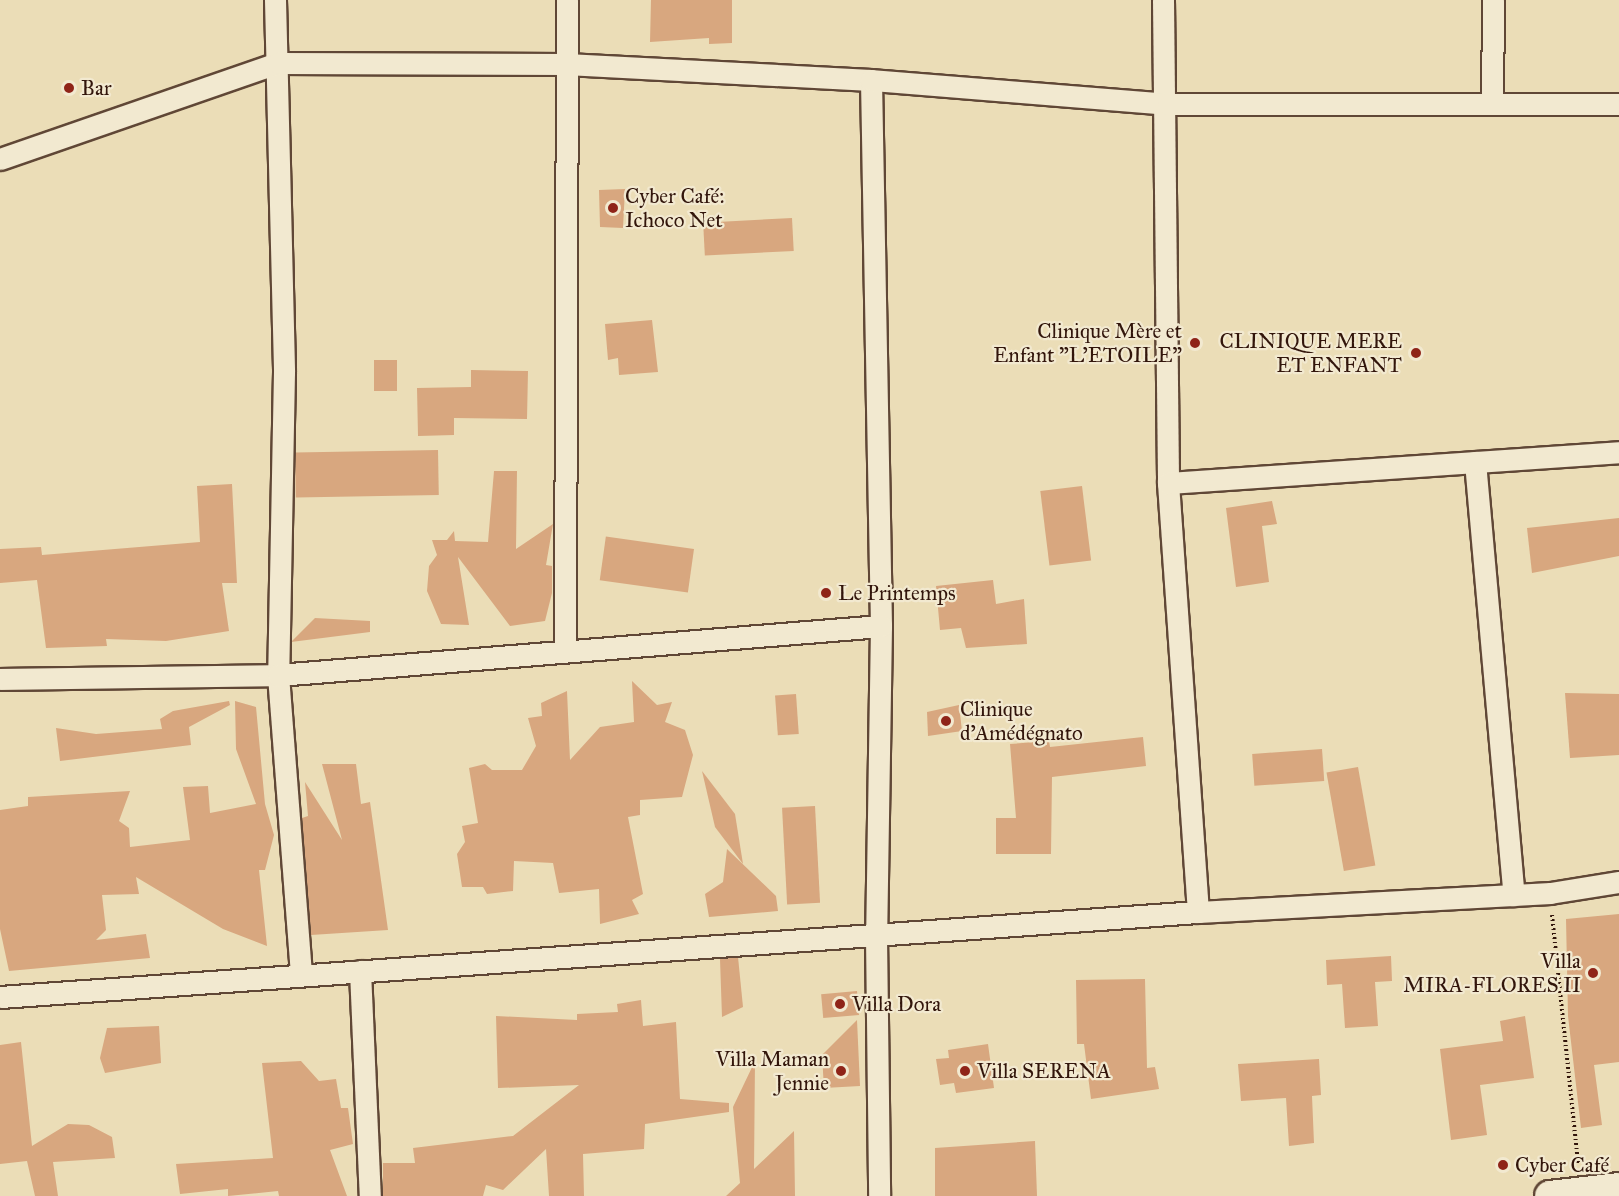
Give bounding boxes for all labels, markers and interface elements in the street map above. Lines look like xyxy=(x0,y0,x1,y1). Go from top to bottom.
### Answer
place label: Bar xyxy=(81,75,112,101)
marker: Bar xyxy=(62,81,76,95)
place label: Cyber Café: Ichoco Net xyxy=(625,183,725,233)
marker: Cyber Café: Ichoco Net xyxy=(606,201,620,215)
place label: Clinique Mère et Enfant "L'ETOILE" xyxy=(993,318,1182,368)
place label: CLINIQUE MERE ET ENFANT xyxy=(1219,328,1402,378)
marker: Clinique Mère et Enfant "L'ETOILE" xyxy=(1186,334,1204,352)
marker: CLINIQUE MERE ET ENFANT xyxy=(1407,344,1425,362)
place label: Le Printemps xyxy=(838,580,956,606)
marker: Le Printemps xyxy=(819,586,833,600)
place label: Clinique d'Amédégnato xyxy=(960,696,1083,746)
marker: Clinique d'Amédégnato xyxy=(937,712,955,730)
place label: Villa MIRA-FLORES II xyxy=(1403,948,1581,998)
marker: Villa MIRA-FLORES II xyxy=(1586,966,1600,980)
place label: Villa Dora xyxy=(852,991,941,1017)
marker: Villa Dora xyxy=(833,997,847,1011)
place label: Villa Maman Jennie xyxy=(715,1046,829,1096)
place label: Villa SERENA xyxy=(977,1058,1111,1084)
marker: Villa Maman Jennie xyxy=(834,1064,848,1078)
marker: Villa SERENA xyxy=(958,1064,972,1078)
place label: Cyber Café xyxy=(1515,1152,1609,1178)
marker: Cyber Café xyxy=(1496,1158,1510,1172)

